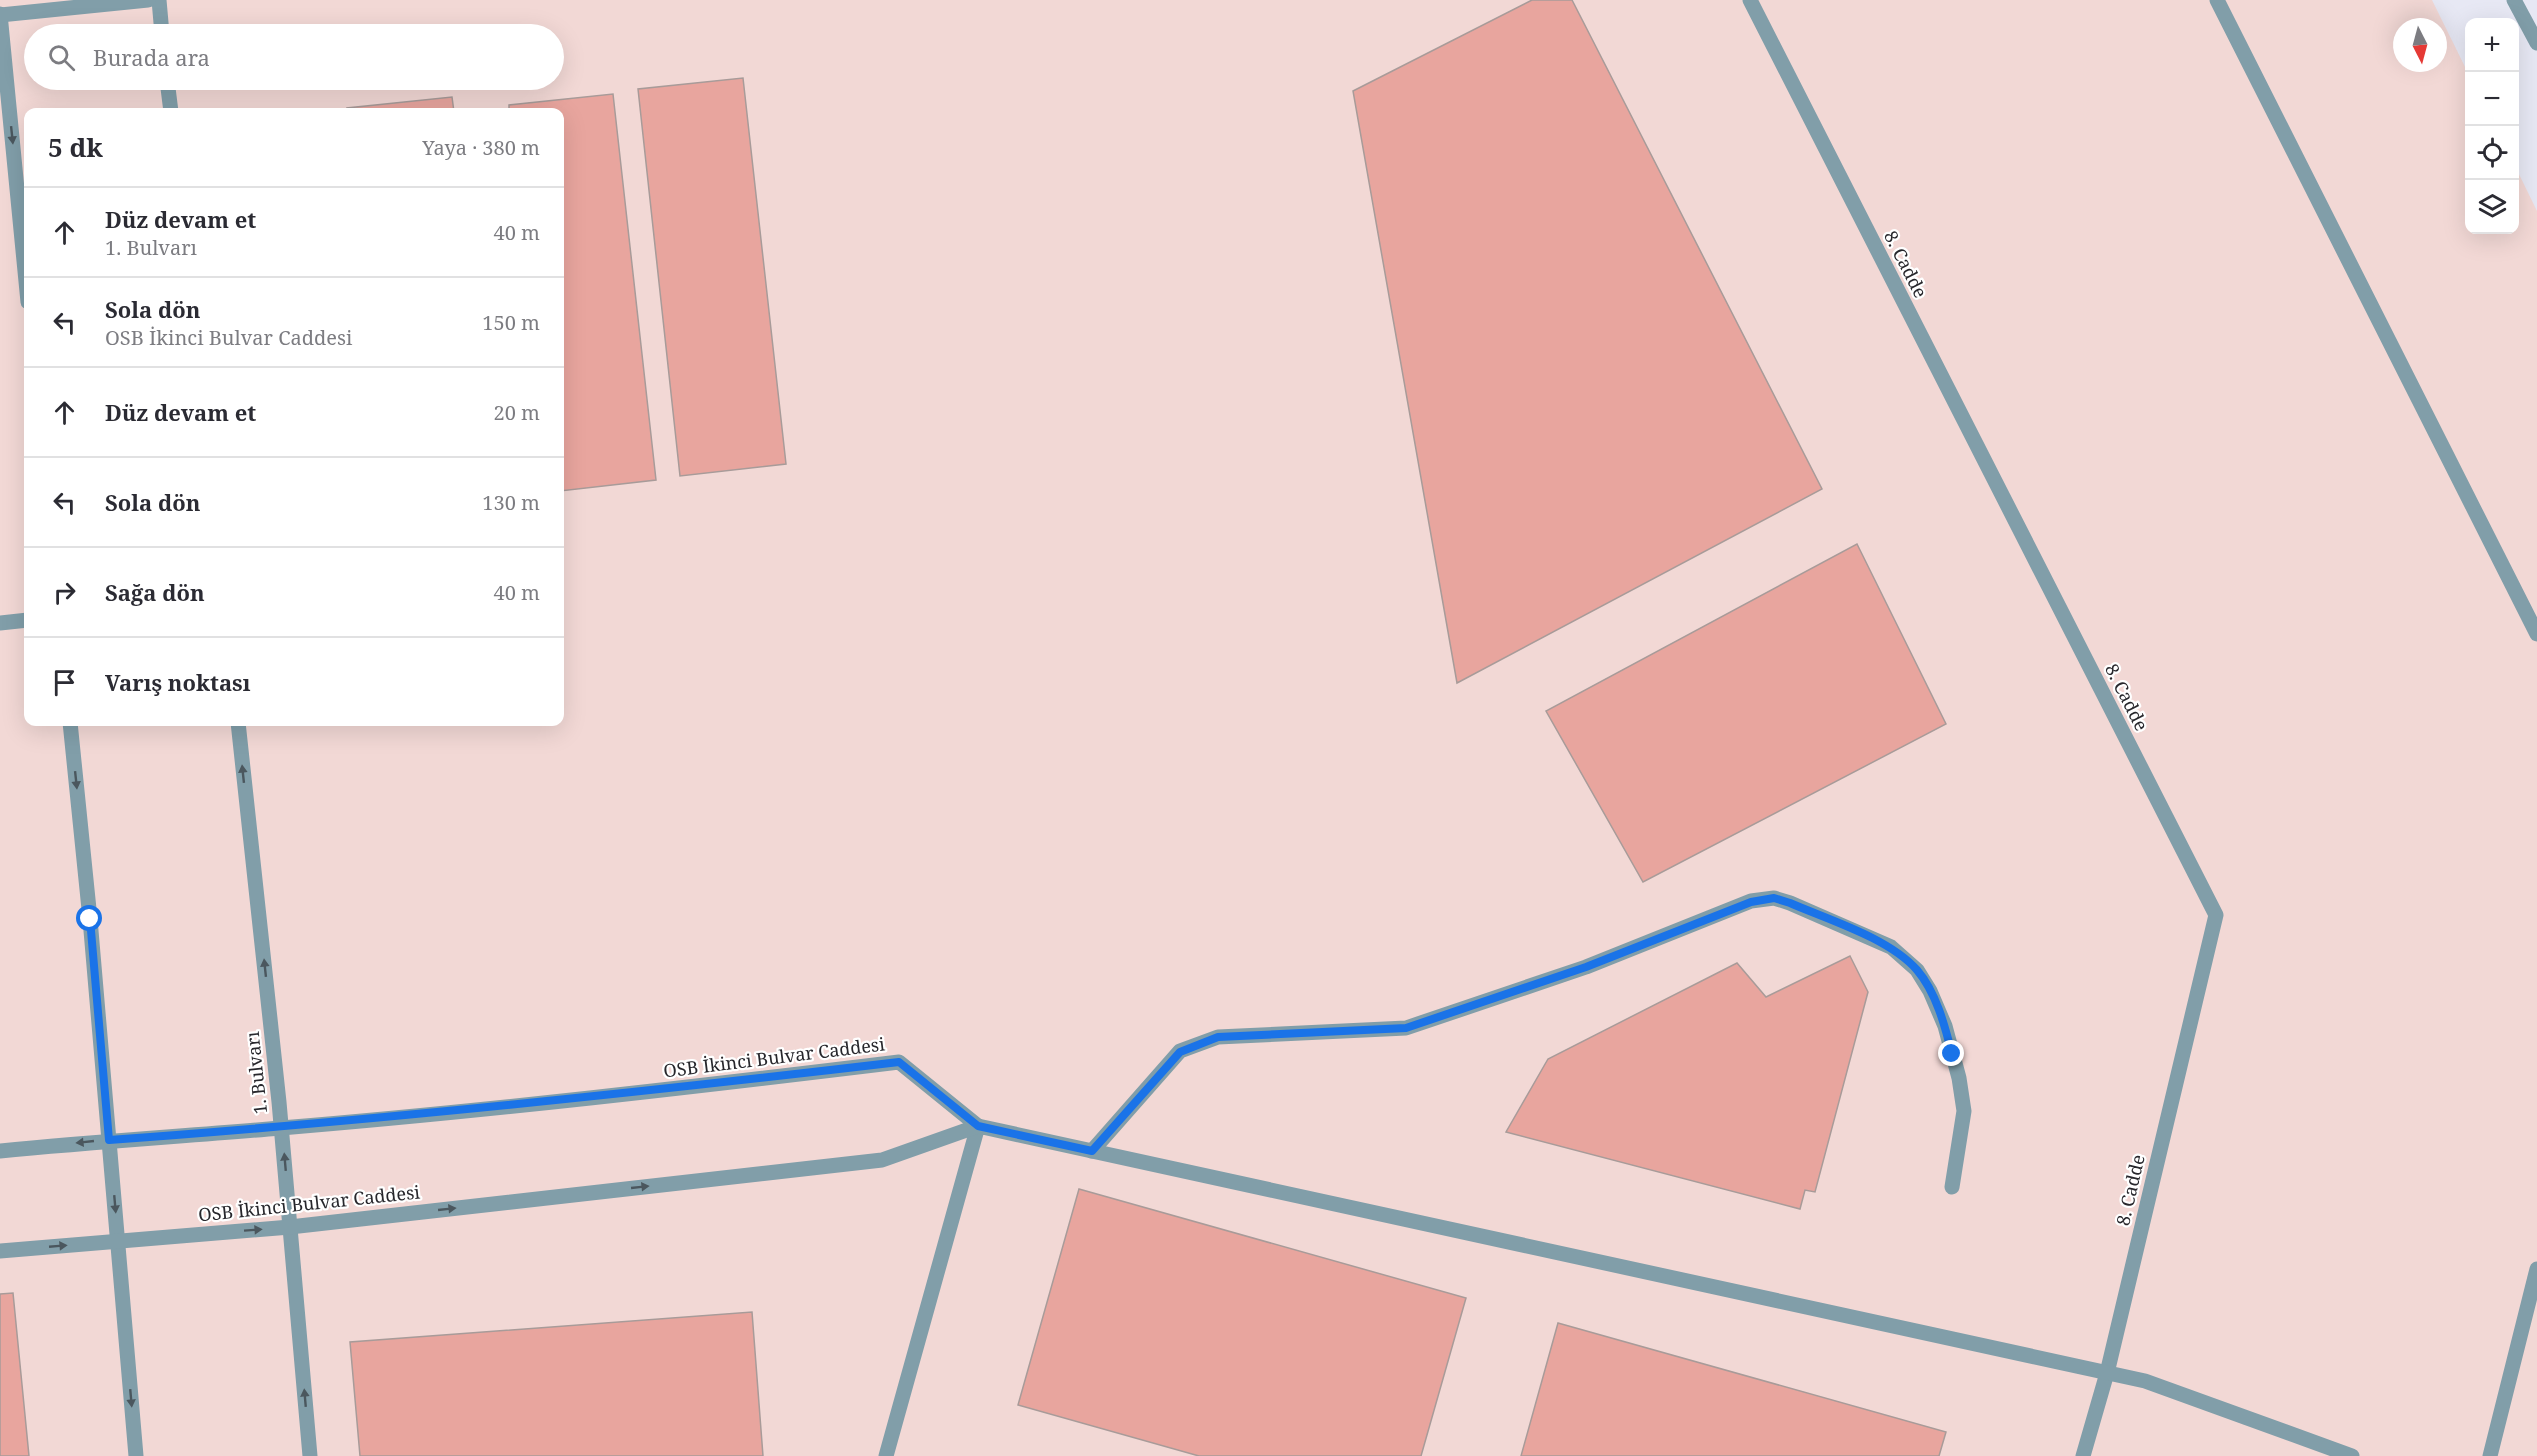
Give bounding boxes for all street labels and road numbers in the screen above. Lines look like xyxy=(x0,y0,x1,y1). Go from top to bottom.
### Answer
street label: 8. Cadde xyxy=(1879,226,1933,302)
street label: 8. Cadde xyxy=(2100,659,2154,735)
street label: 1. Bulvarı xyxy=(240,1030,272,1115)
street label: OSB İkinci Bulvar Caddesi xyxy=(662,1031,886,1082)
street label: 8. Cadde xyxy=(2110,1152,2150,1228)
street label: OSB İkinci Bulvar Caddesi xyxy=(197,1179,421,1227)

